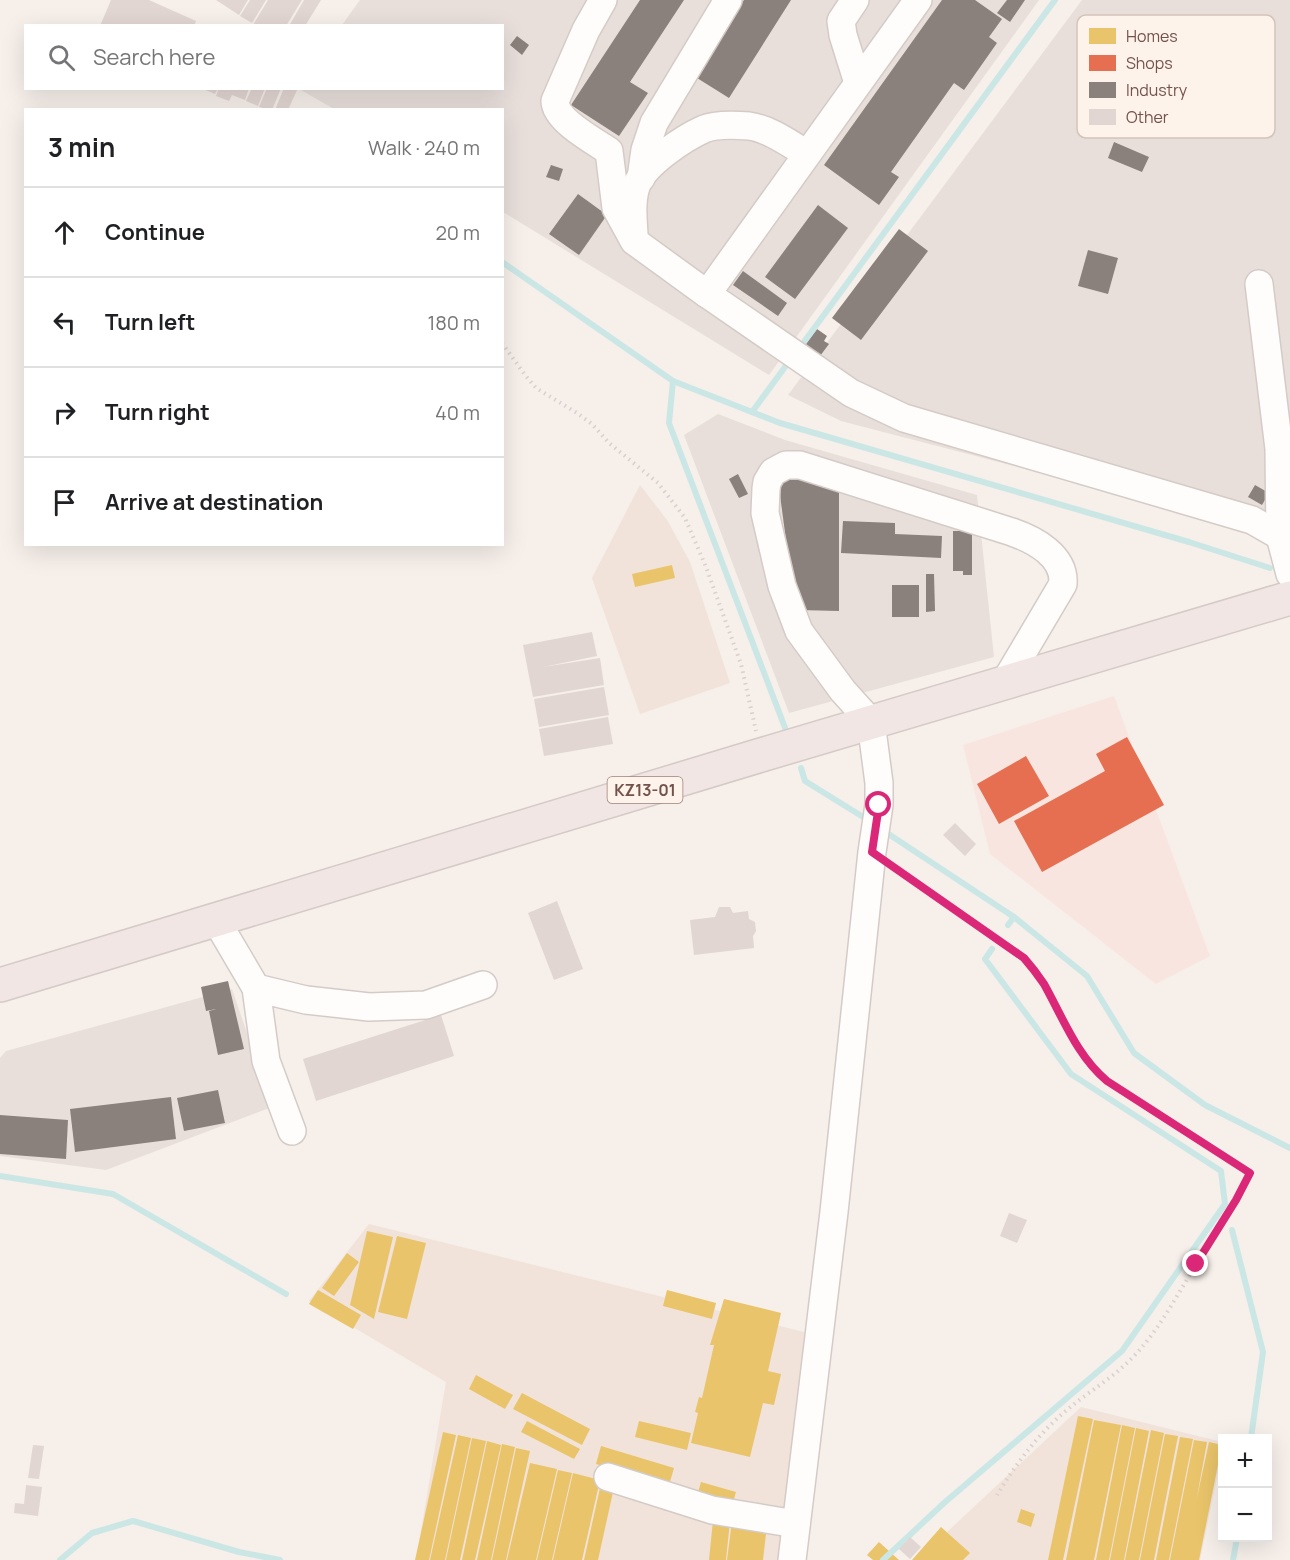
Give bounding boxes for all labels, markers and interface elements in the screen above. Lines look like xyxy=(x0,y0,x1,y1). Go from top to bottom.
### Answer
legend xyxy=(1077,15,1275,138)
search box xyxy=(24,24,504,90)
text: Homes xyxy=(1126,25,1178,47)
icon: search xyxy=(45,41,78,74)
text: Search here xyxy=(93,42,215,72)
text: Shops xyxy=(1126,52,1173,74)
text: Industry xyxy=(1126,79,1188,101)
text: Other xyxy=(1126,106,1169,128)
text: 3 min xyxy=(48,129,115,165)
text: Walk · 240 m xyxy=(368,134,480,161)
icon: ahead xyxy=(48,216,81,249)
text: Continue xyxy=(105,217,205,247)
text: 20 m xyxy=(435,219,480,246)
icon: left xyxy=(48,306,81,339)
text: Turn left xyxy=(105,307,195,337)
text: 180 m xyxy=(427,309,480,336)
icon: right xyxy=(48,396,81,429)
text: Turn right xyxy=(105,397,210,427)
text: 40 m xyxy=(435,399,480,426)
icon: arrive xyxy=(48,486,81,519)
text: Arrive at destination xyxy=(105,487,323,517)
road number: KZ13-01 xyxy=(608,777,682,803)
route start xyxy=(865,791,891,817)
route end xyxy=(1182,1250,1208,1276)
map controls xyxy=(1218,1434,1272,1542)
button: + xyxy=(1218,1434,1272,1488)
button: − xyxy=(1218,1488,1272,1542)

